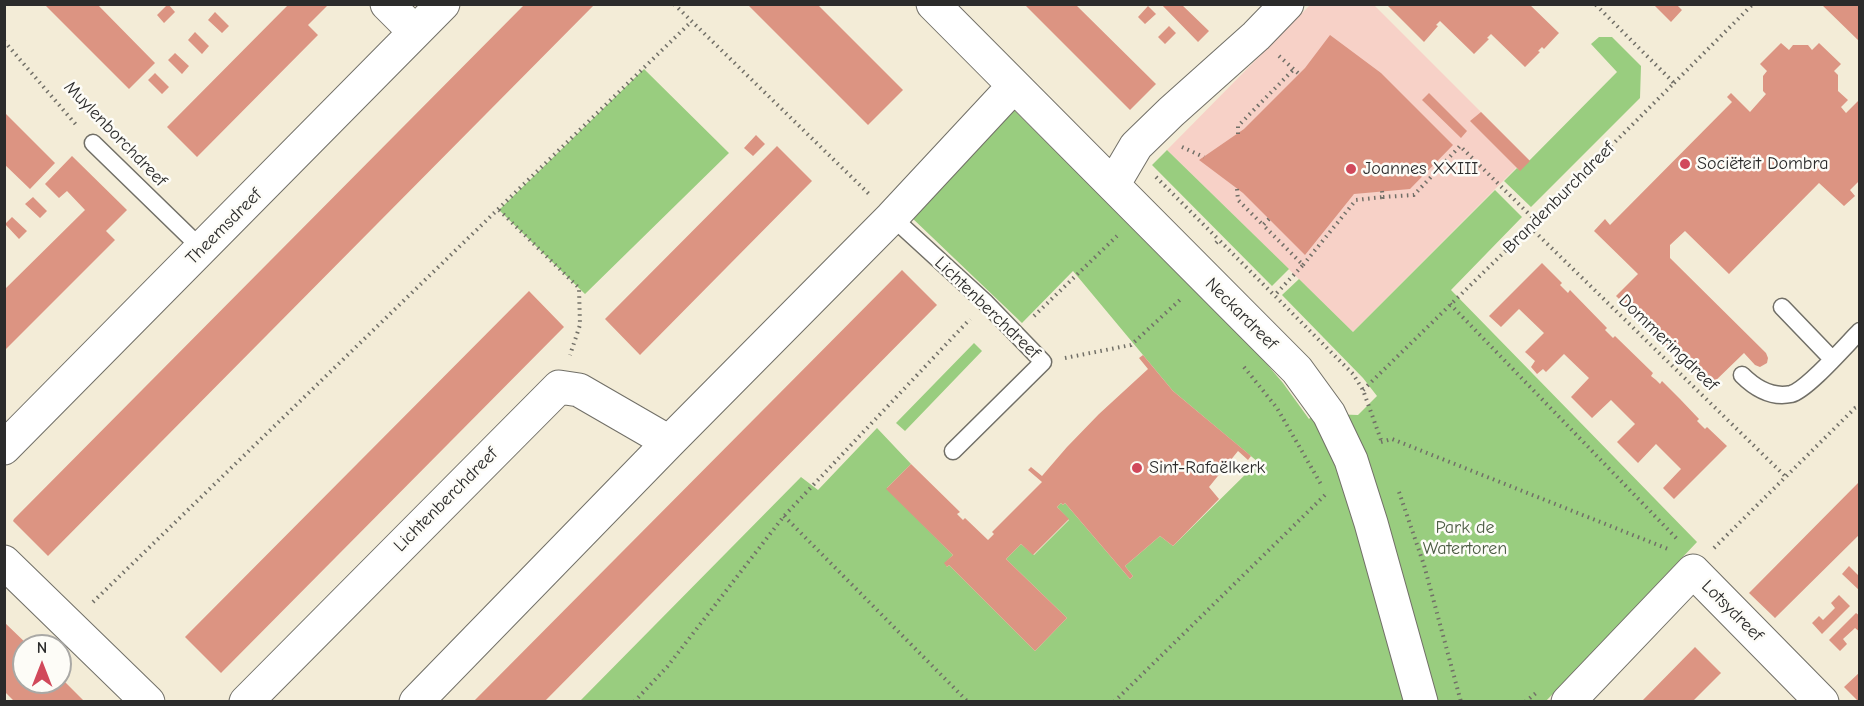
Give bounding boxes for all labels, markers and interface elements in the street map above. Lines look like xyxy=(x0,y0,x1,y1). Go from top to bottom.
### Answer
street label: Muylenborchdreef xyxy=(59,77,171,191)
street label: Brandenburchdreef xyxy=(1499,138,1619,258)
place label: Sociëteit Dombra xyxy=(1697,153,1829,175)
marker: Sociëteit Dombra xyxy=(1678,157,1692,171)
place label: Joannes XXIII xyxy=(1363,158,1478,180)
marker: Joannes XXIII xyxy=(1344,162,1358,176)
street label: Theemsdreef xyxy=(181,184,267,270)
street label: Lichtenberchdreef xyxy=(930,252,1044,364)
street label: Neckardreef xyxy=(1200,273,1282,355)
street label: Dommeringdreef xyxy=(1614,290,1722,396)
street label: Lichtenberchdreef xyxy=(390,444,502,556)
place label: Sint-Rafaëlkerk xyxy=(1149,457,1265,479)
marker: Sint-Rafaëlkerk xyxy=(1130,461,1144,475)
park label: Park de Watertoren xyxy=(1423,517,1507,560)
street label: Lotsydreef xyxy=(1697,576,1767,646)
north arrow xyxy=(12,634,72,694)
text: N xyxy=(37,639,47,657)

